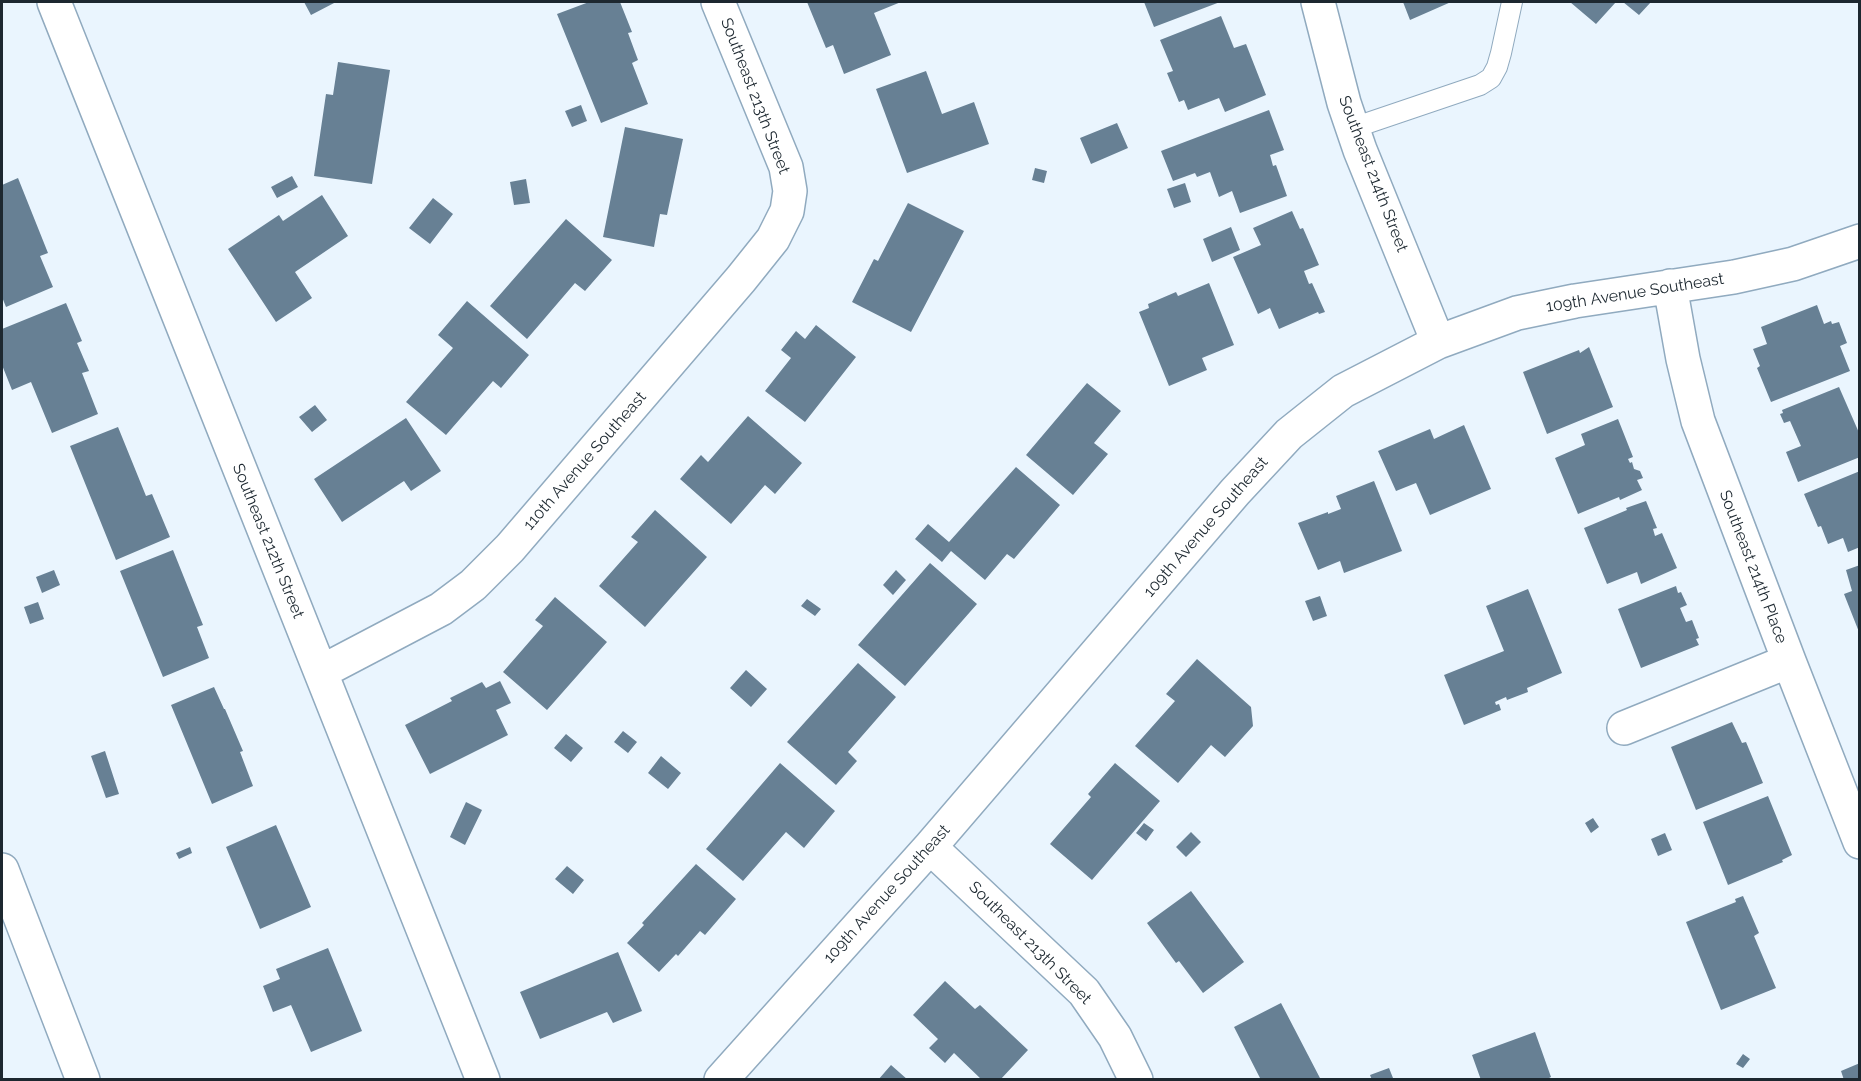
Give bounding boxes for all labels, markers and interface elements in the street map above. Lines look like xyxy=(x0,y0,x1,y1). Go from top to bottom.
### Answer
street label: Southeast 213th Street xyxy=(716,15,794,177)
street label: Southeast 214th Street xyxy=(1334,93,1412,255)
street label: 109th Avenue Southeast xyxy=(1545,269,1725,317)
street label: 110th Avenue Southeast xyxy=(520,388,650,534)
street label: 109th Avenue Southeast xyxy=(1140,453,1272,601)
street label: Southeast 212th Street xyxy=(228,461,308,621)
street label: Southeast 214th Place xyxy=(1715,488,1791,646)
street label: 109th Avenue Southeast xyxy=(820,821,954,967)
street label: Southeast 213th Street xyxy=(965,878,1095,1008)

